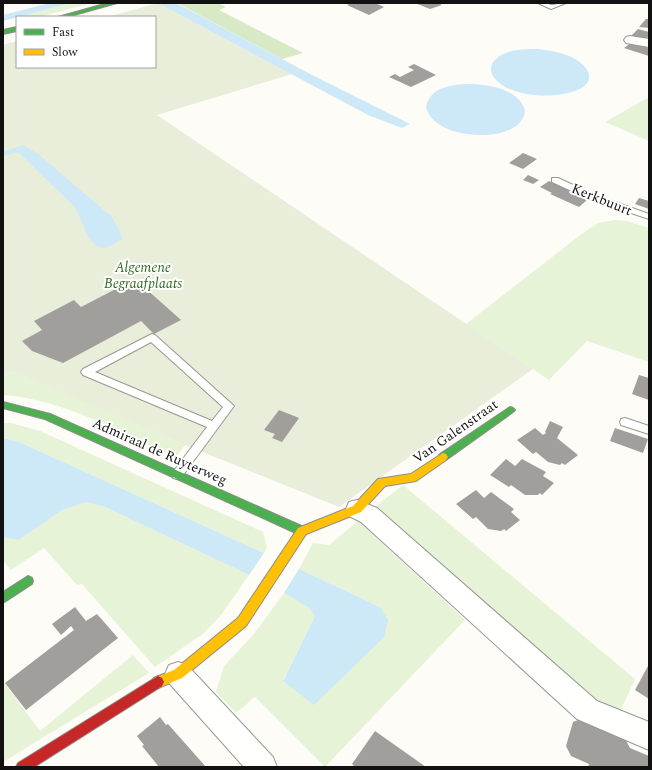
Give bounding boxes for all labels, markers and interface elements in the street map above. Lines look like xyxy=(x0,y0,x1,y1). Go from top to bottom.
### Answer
legend xyxy=(16,16,156,68)
text: Fast xyxy=(52,23,74,42)
text: Slow xyxy=(52,43,78,62)
street label: Kerkbuurt xyxy=(568,178,635,221)
park label: Algemene Begraafplaats xyxy=(104,257,182,294)
street label: Van Galenstraat xyxy=(408,394,502,469)
street label: Admiraal de Ruyterweg xyxy=(89,412,231,491)

